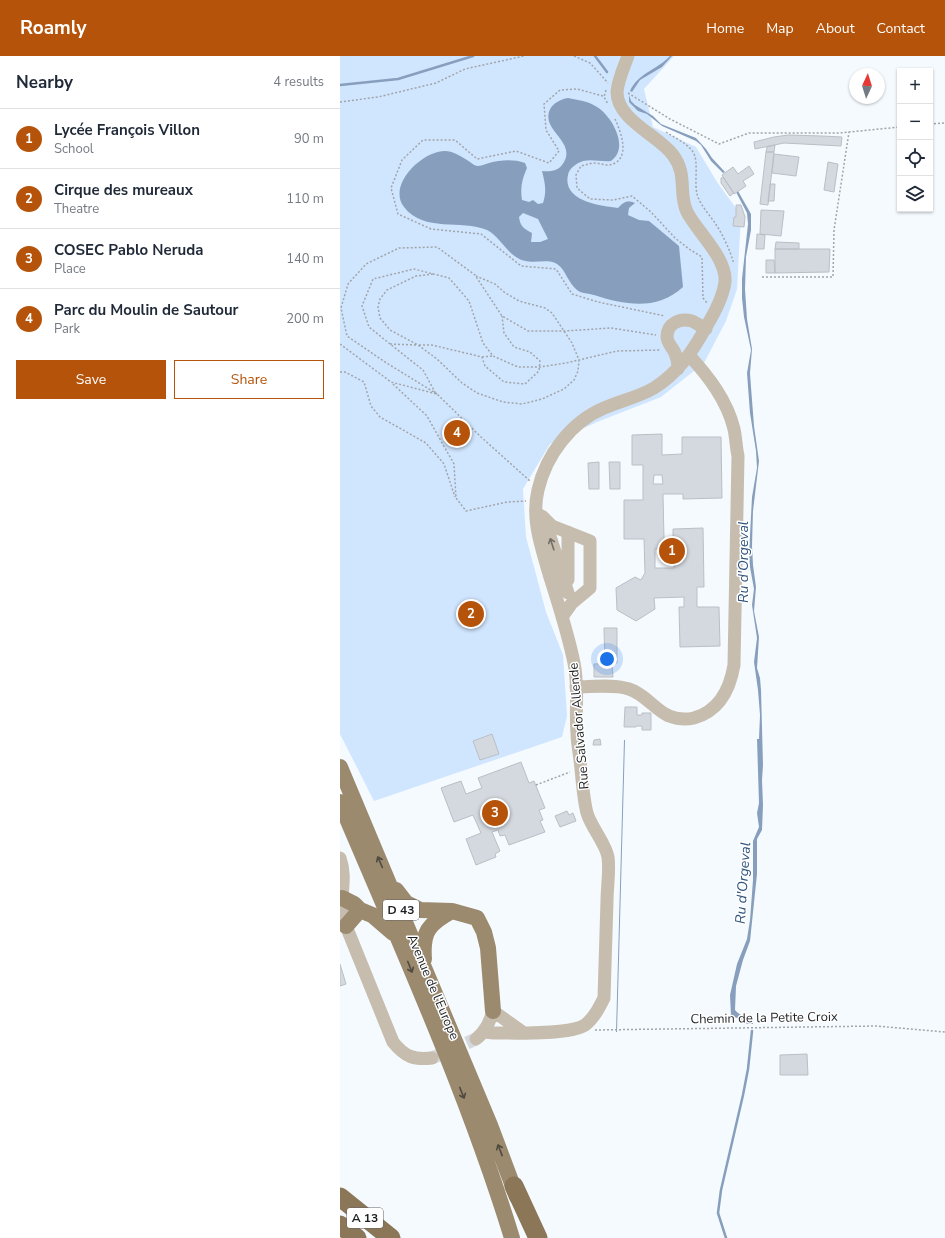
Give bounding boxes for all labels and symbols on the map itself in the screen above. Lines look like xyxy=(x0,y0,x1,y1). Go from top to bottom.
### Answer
north arrow xyxy=(849,68,885,104)
pin: 4 xyxy=(444,418,470,448)
water label: Ru d'Orgeval xyxy=(734,521,753,603)
pin: 1 xyxy=(659,536,685,566)
one-way arrow xyxy=(548,538,556,550)
pin: 2 xyxy=(458,599,484,629)
your location xyxy=(597,649,617,669)
street label: Rue Salvador Allende xyxy=(564,662,594,790)
pin: 3 xyxy=(482,798,508,828)
water label: Ru d'Orgeval xyxy=(731,841,755,925)
one-way arrow xyxy=(376,856,383,868)
road number: D 43 xyxy=(383,900,419,920)
street label: Avenue de l'Europe xyxy=(403,932,463,1043)
one-way arrow xyxy=(406,961,414,973)
street label: Chemin de la Petite Croix xyxy=(690,1008,838,1028)
one-way arrow xyxy=(459,1087,467,1099)
one-way arrow xyxy=(496,1144,504,1156)
road number: A 13 xyxy=(347,1208,383,1228)

